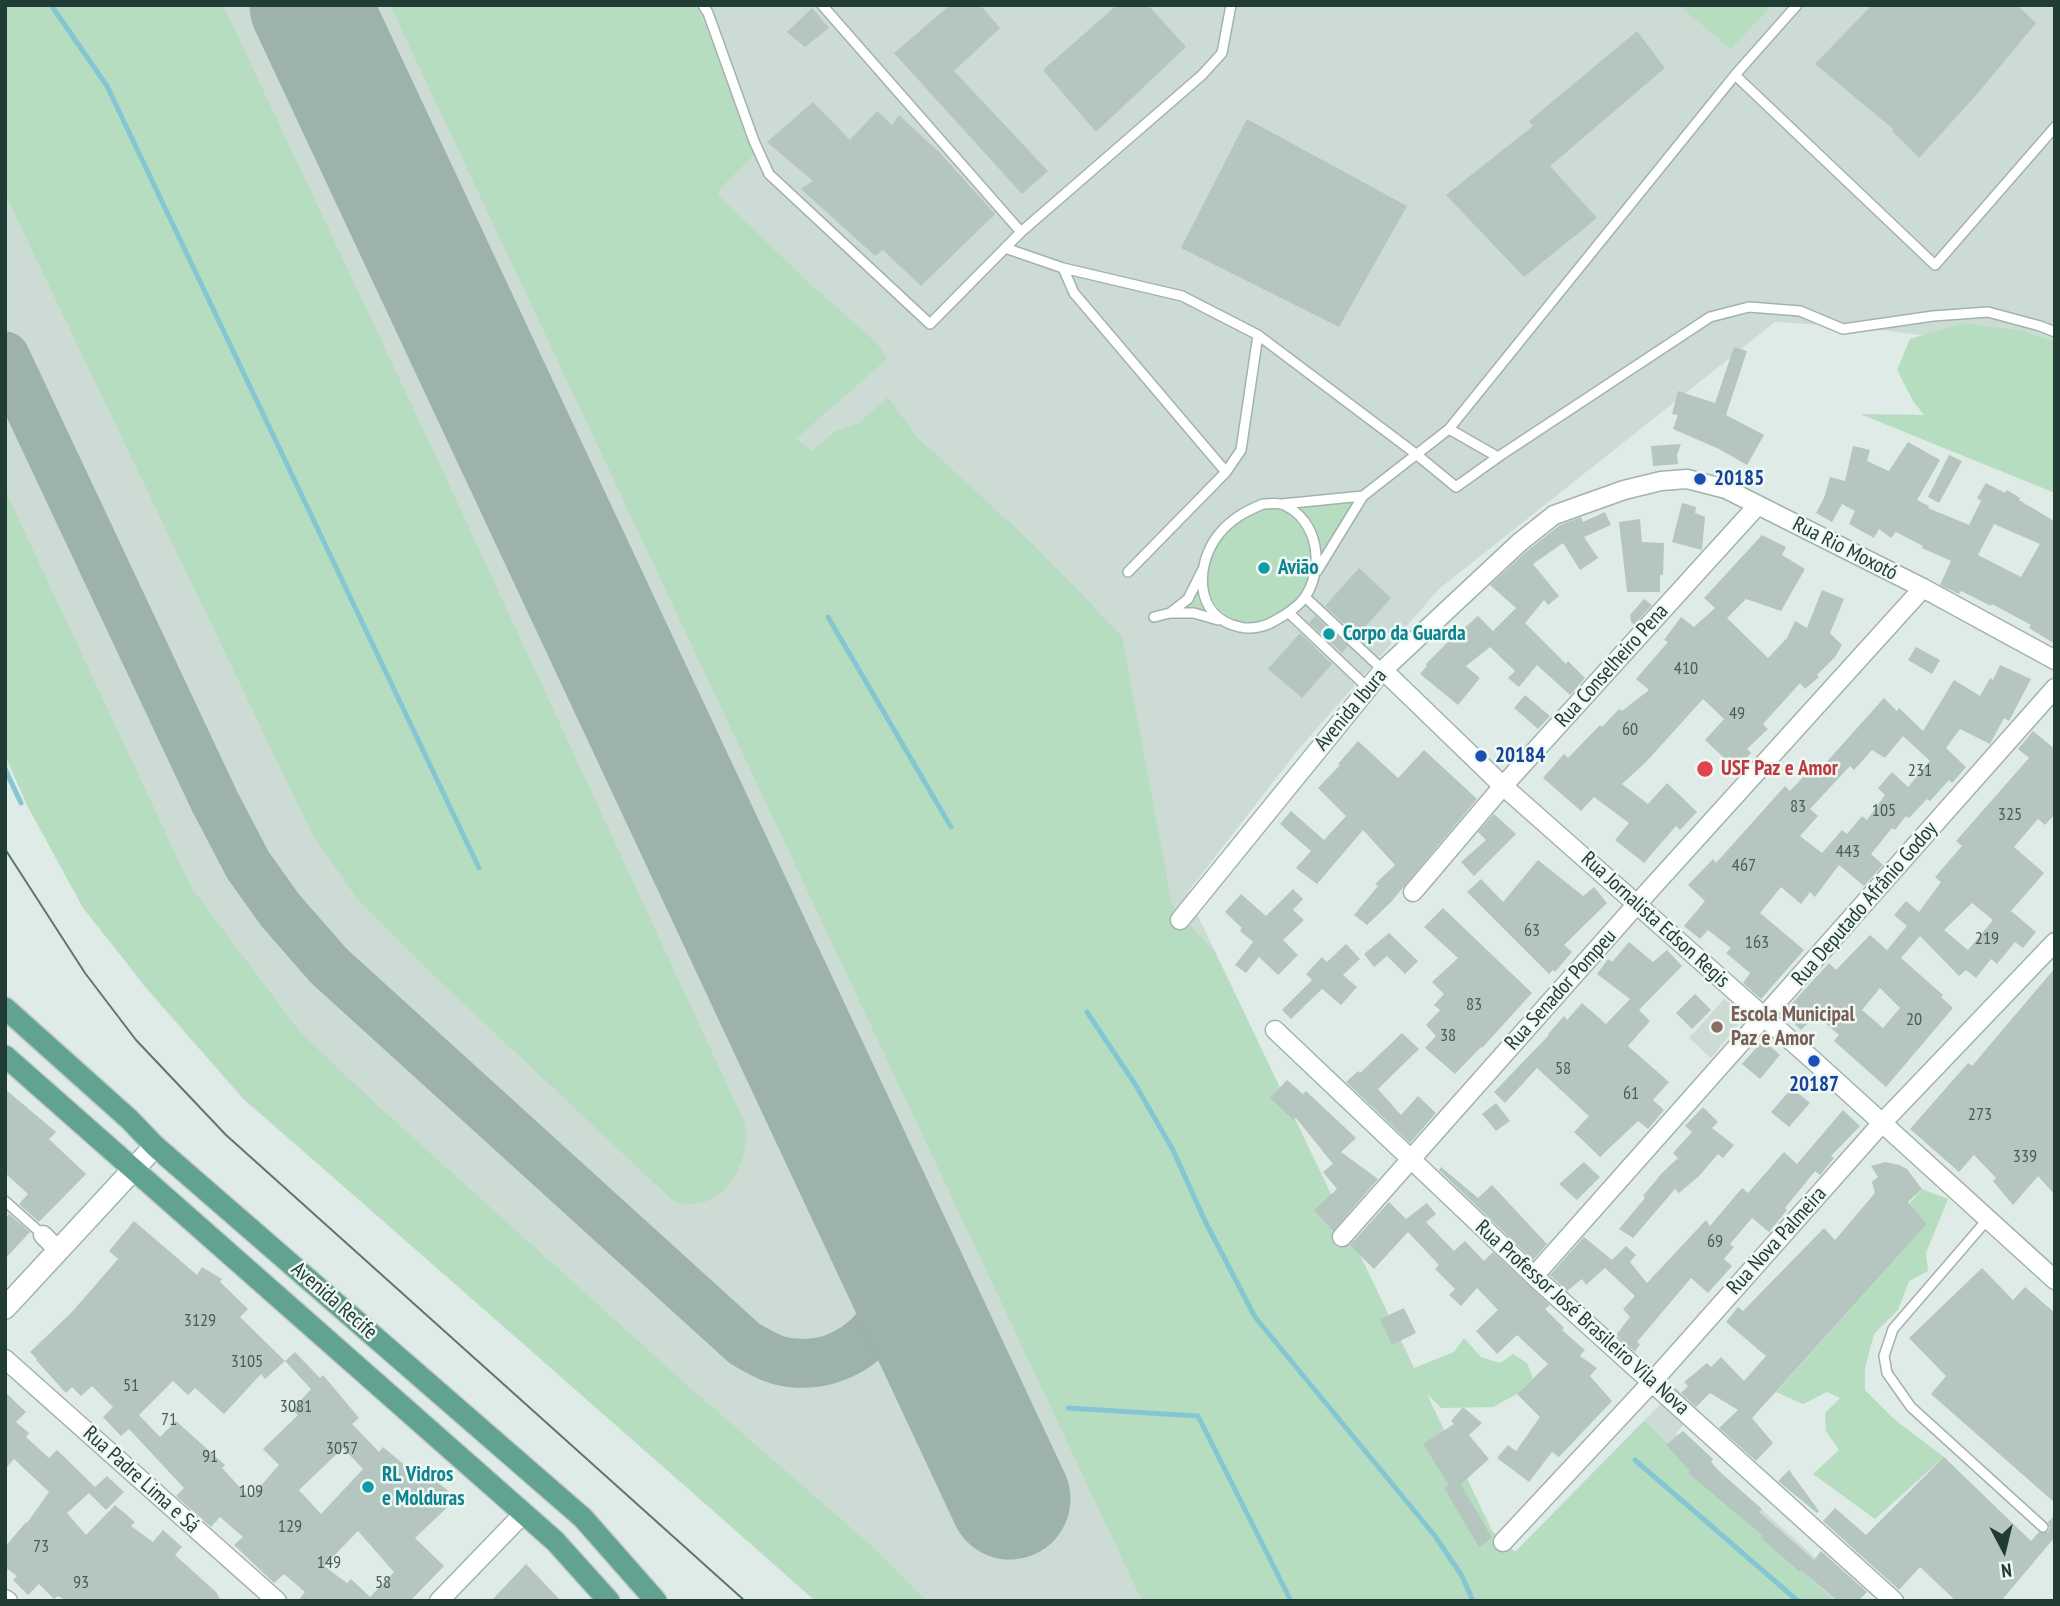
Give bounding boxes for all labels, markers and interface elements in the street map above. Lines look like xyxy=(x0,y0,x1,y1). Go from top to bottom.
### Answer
place label: 20185 xyxy=(1714,466,1764,492)
marker: 20185 xyxy=(1692,471,1708,487)
street label: Rua Rio Moxotó xyxy=(1788,512,1902,586)
place label: Avião xyxy=(1278,555,1319,581)
marker: Avião xyxy=(1256,560,1272,576)
street label: Rua Conselheiro Pena xyxy=(1550,599,1674,733)
place label: Corpo da Guarda xyxy=(1343,621,1466,647)
marker: Corpo da Guarda xyxy=(1321,626,1337,642)
house number: 410 xyxy=(1674,658,1698,680)
street label: Avenida Ibura xyxy=(1309,664,1393,756)
house number: 49 xyxy=(1729,703,1745,725)
house number: 60 xyxy=(1622,719,1638,741)
place label: 20184 xyxy=(1495,743,1545,769)
marker: 20184 xyxy=(1473,748,1489,764)
place label: USF Paz e Amor xyxy=(1721,756,1838,782)
marker: USF Paz e Amor xyxy=(1695,759,1715,779)
house number: 231 xyxy=(1908,760,1932,782)
house number: 83 xyxy=(1790,796,1806,818)
house number: 105 xyxy=(1872,800,1896,822)
house number: 325 xyxy=(1998,804,2022,826)
street label: Rua Deputado Afrânio Godoy xyxy=(1787,817,1943,991)
house number: 443 xyxy=(1836,841,1860,863)
street label: Rua Jornalista Edson Regis xyxy=(1576,847,1734,993)
house number: 467 xyxy=(1732,855,1756,877)
house number: 63 xyxy=(1524,920,1540,942)
street label: Rua Senador Pompeu xyxy=(1500,924,1622,1056)
house number: 219 xyxy=(1975,928,1999,950)
house number: 163 xyxy=(1745,932,1769,954)
house number: 83 xyxy=(1466,994,1482,1016)
place label: Escola Municipal Paz e Amor xyxy=(1731,1002,1855,1052)
house number: 20 xyxy=(1906,1009,1922,1031)
marker: Escola Municipal Paz e Amor xyxy=(1709,1019,1725,1035)
house number: 38 xyxy=(1440,1025,1456,1047)
marker: 20187 xyxy=(1806,1053,1822,1069)
house number: 58 xyxy=(1555,1058,1571,1080)
place label: 20187 xyxy=(1789,1072,1839,1098)
house number: 61 xyxy=(1623,1083,1639,1105)
house number: 273 xyxy=(1968,1104,1992,1126)
house number: 339 xyxy=(2013,1146,2037,1168)
street label: Rua Nova Palmeira xyxy=(1722,1182,1832,1300)
street label: Rua Professor José Brasileiro Vila Nova xyxy=(1470,1215,1694,1421)
house number: 69 xyxy=(1707,1231,1723,1253)
street label: Avenida Recife xyxy=(286,1257,382,1345)
house number: 3129 xyxy=(184,1310,216,1332)
house number: 3105 xyxy=(231,1351,263,1373)
house number: 51 xyxy=(123,1375,139,1397)
house number: 3081 xyxy=(280,1396,312,1418)
house number: 71 xyxy=(161,1409,177,1431)
street label: Rua Padre Lima e Sá xyxy=(78,1421,204,1539)
house number: 3057 xyxy=(326,1438,358,1460)
house number: 91 xyxy=(202,1446,218,1468)
place label: RL Vidros e Molduras xyxy=(382,1462,465,1512)
marker: RL Vidros e Molduras xyxy=(360,1479,376,1495)
house number: 109 xyxy=(239,1481,263,1503)
north arrow xyxy=(1969,1515,2039,1585)
house number: 129 xyxy=(278,1516,302,1538)
house number: 73 xyxy=(33,1536,49,1558)
house number: 149 xyxy=(317,1552,341,1574)
text: N xyxy=(2000,1558,2013,1583)
house number: 93 xyxy=(73,1572,89,1594)
house number: 58 xyxy=(375,1572,391,1594)

